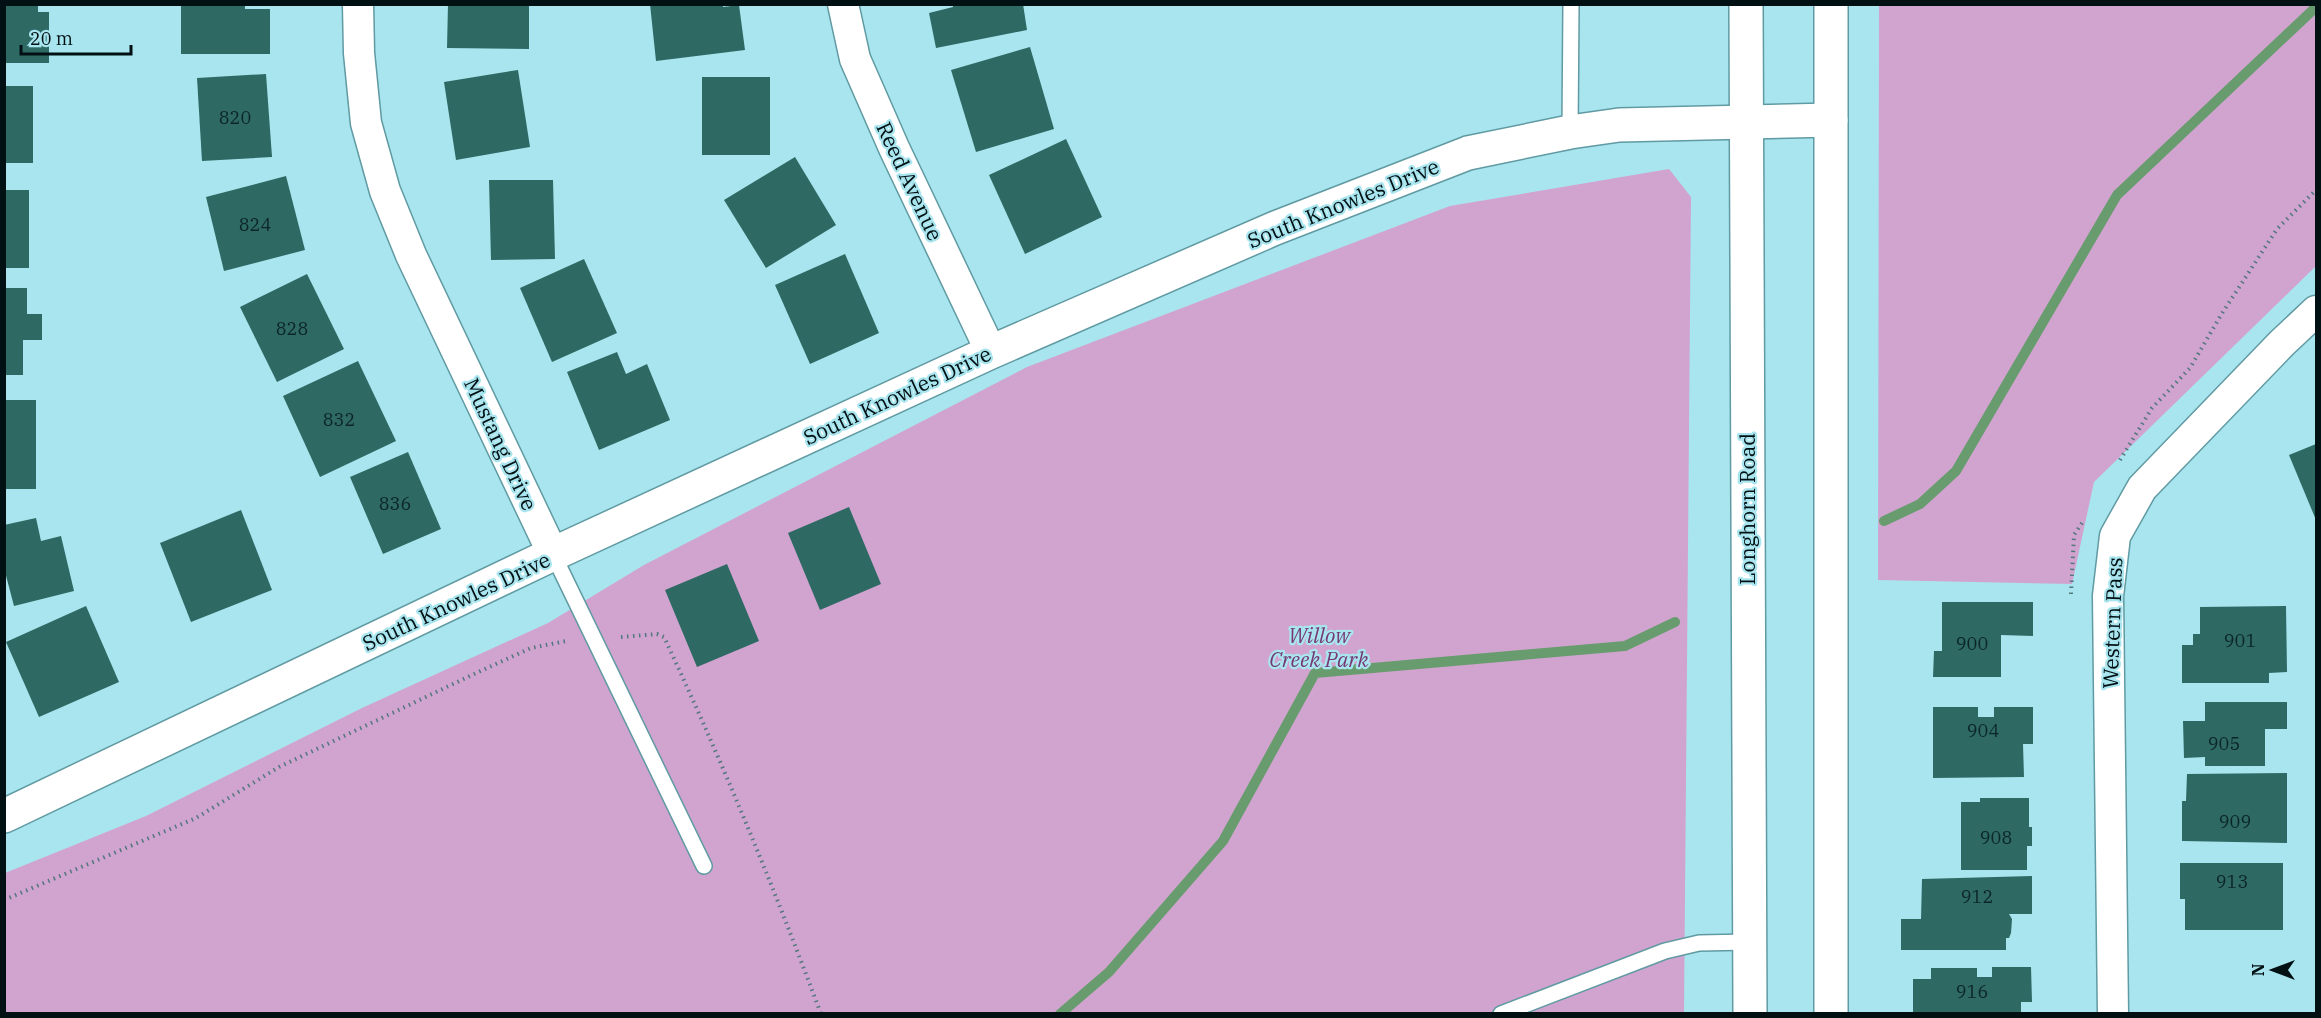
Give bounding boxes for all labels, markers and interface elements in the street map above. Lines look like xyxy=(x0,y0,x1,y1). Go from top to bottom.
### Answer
scale bar xyxy=(21,18,130,56)
text: 20 m xyxy=(30,27,73,50)
house number: 820 xyxy=(219,106,251,129)
street label: Reed Avenue xyxy=(870,117,950,245)
street label: South Knowles Drive xyxy=(1243,152,1443,254)
house number: 824 xyxy=(239,213,271,236)
house number: 828 xyxy=(276,317,308,340)
street label: South Knowles Drive xyxy=(798,339,996,451)
street label: Mustang Drive xyxy=(458,373,544,515)
house number: 832 xyxy=(323,408,355,431)
street label: Longhorn Road xyxy=(1733,433,1761,585)
house number: 836 xyxy=(379,492,411,515)
street label: South Knowles Drive xyxy=(357,545,555,657)
street label: Western Pass xyxy=(2096,557,2128,689)
park label: Willow Creek Park xyxy=(1269,621,1370,673)
house number: 901 xyxy=(2224,629,2256,652)
house number: 900 xyxy=(1956,632,1988,655)
house number: 904 xyxy=(1967,719,1999,742)
house number: 905 xyxy=(2208,732,2240,755)
house number: 909 xyxy=(2219,810,2251,833)
house number: 908 xyxy=(1980,826,2012,849)
house number: 913 xyxy=(2216,870,2248,893)
house number: 912 xyxy=(1961,885,1993,908)
north arrow xyxy=(2243,940,2303,1000)
text: N xyxy=(2248,964,2268,976)
house number: 916 xyxy=(1956,980,1988,1003)

